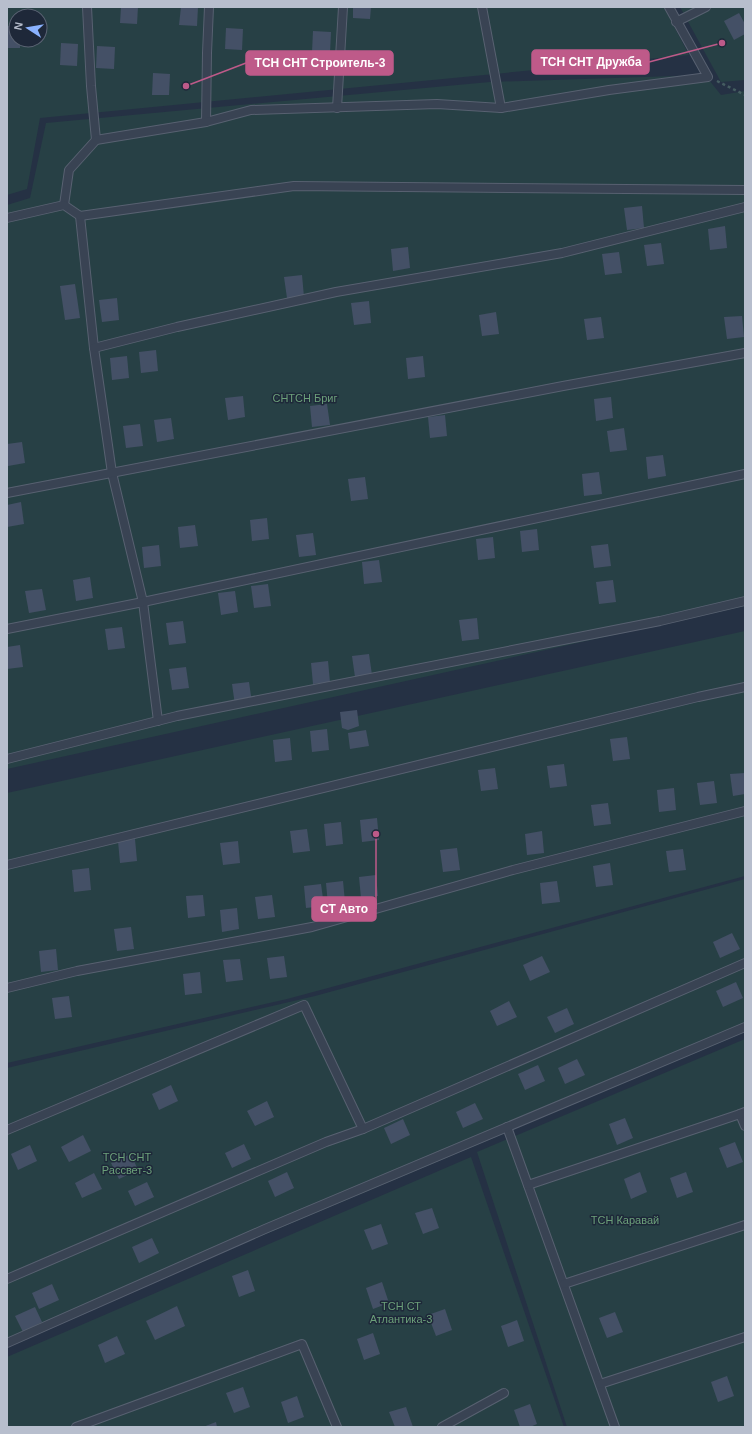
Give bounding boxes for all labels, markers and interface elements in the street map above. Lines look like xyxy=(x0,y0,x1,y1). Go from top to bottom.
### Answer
north arrow xyxy=(8,8,48,48)
text: N xyxy=(12,21,25,31)
callout: ТСН СНТ Дружба xyxy=(532,50,649,74)
callout: ТСН СНТ Строитель-3 xyxy=(246,51,393,75)
text: ТСН СНТ Дружба xyxy=(540,55,642,69)
text: ТСН СНТ Строитель-3 xyxy=(255,56,386,70)
park label: СНТСН Бриг xyxy=(272,392,338,404)
callout: СТ Авто xyxy=(312,897,376,921)
text: СТ Авто xyxy=(320,902,368,916)
park label: ТСН СНТ Рассвет-3 xyxy=(102,1151,152,1176)
park label: ТСН Каравай xyxy=(591,1214,659,1226)
park label: ТСН СТ Атлантика-3 xyxy=(370,1300,432,1325)

